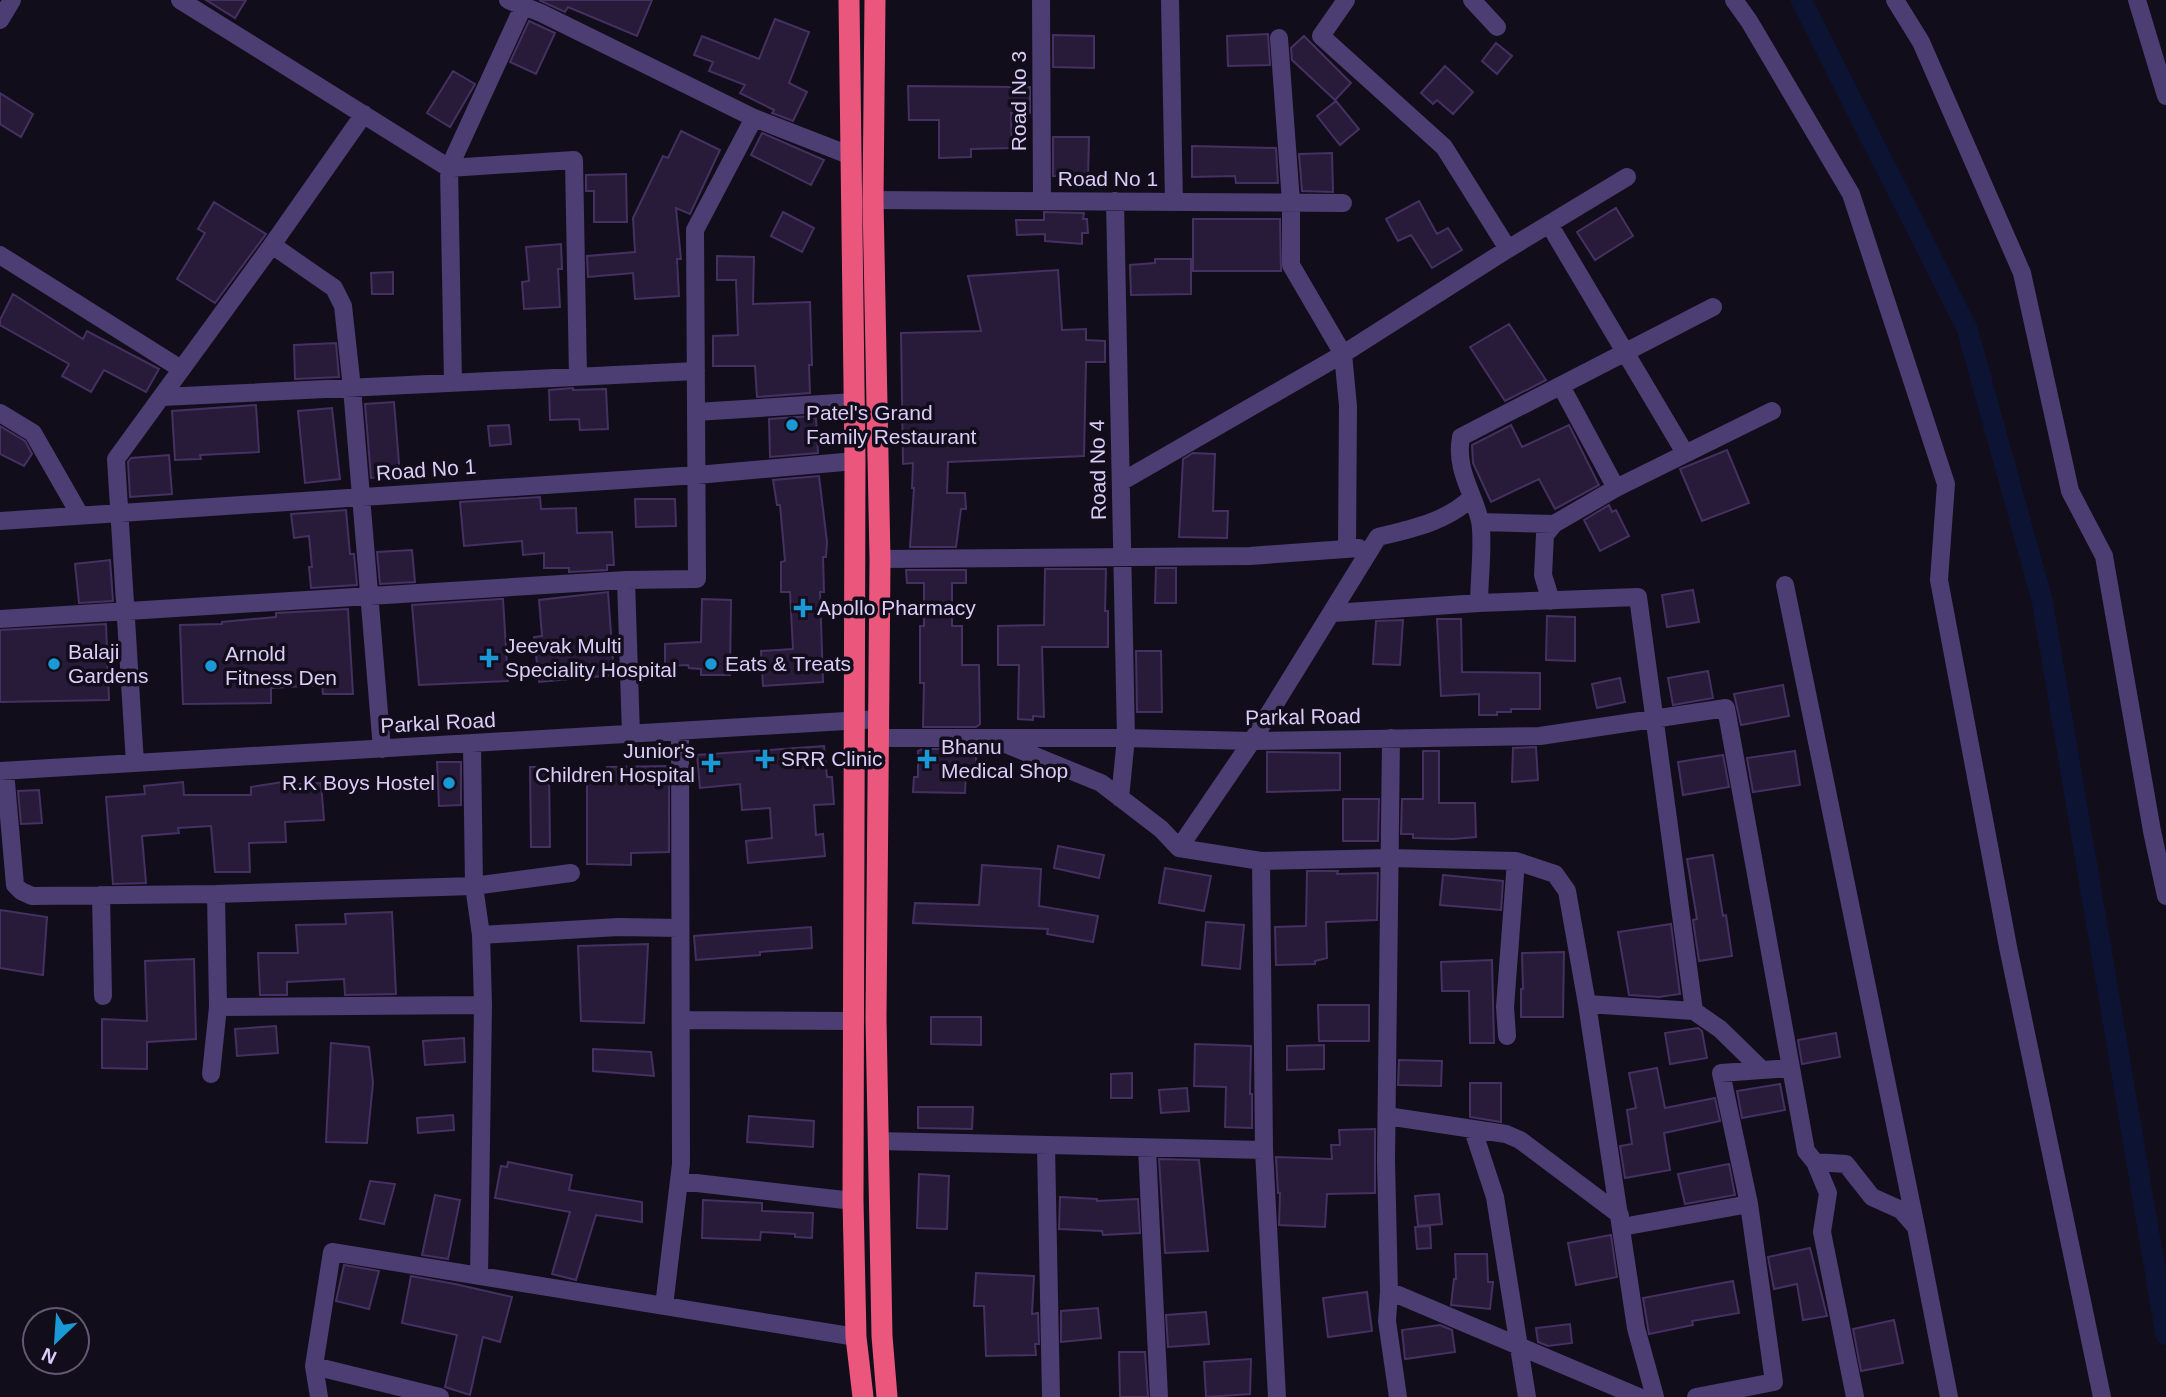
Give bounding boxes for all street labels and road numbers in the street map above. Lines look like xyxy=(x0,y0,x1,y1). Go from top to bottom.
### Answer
street label: Road No 3 xyxy=(1007,51,1030,151)
street label: Road No 1 xyxy=(1058,167,1158,190)
street label: Road No 4 xyxy=(1085,419,1110,520)
street label: Road No 1 xyxy=(375,455,477,484)
street label: Parkal Road xyxy=(1245,704,1361,729)
street label: Parkal Road xyxy=(380,708,496,737)

